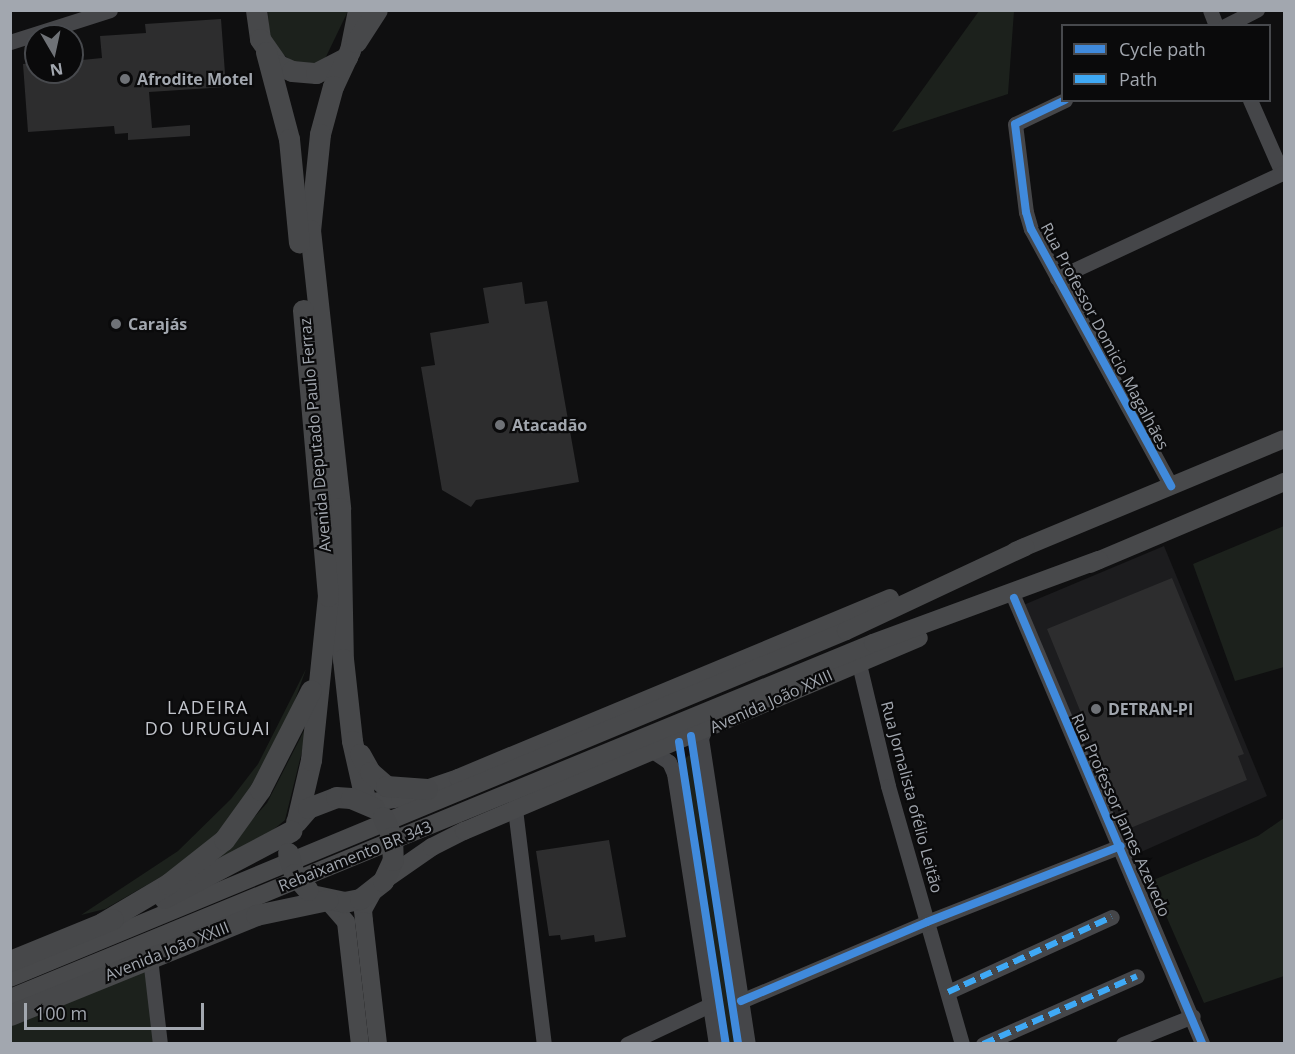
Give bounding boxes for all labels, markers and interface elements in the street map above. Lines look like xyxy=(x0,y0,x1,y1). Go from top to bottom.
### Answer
north arrow xyxy=(24,24,84,84)
legend xyxy=(1061,24,1271,102)
text: Cycle path xyxy=(1119,37,1206,61)
text: N xyxy=(48,58,65,82)
text: Path xyxy=(1119,67,1157,91)
place label: Afrodite Motel xyxy=(137,69,253,89)
marker: Afrodite Motel xyxy=(118,72,132,86)
street label: Rua Professor Domicio Magalhães xyxy=(1037,219,1173,453)
place label: Carajás xyxy=(128,314,187,334)
marker: Carajás xyxy=(109,317,123,331)
street label: Avenida Deputado Paulo Ferraz xyxy=(295,317,335,553)
place label: Atacadão xyxy=(512,415,587,435)
marker: Atacadão xyxy=(493,418,507,432)
street label: Avenida João XXIII xyxy=(707,665,835,737)
district label: LADEIRA DO URUGUAI xyxy=(145,697,271,740)
street label: Rua Jornalista ofélio Leitão xyxy=(877,699,947,895)
place label: DETRAN-PI xyxy=(1108,699,1193,719)
marker: DETRAN-PI xyxy=(1089,702,1103,716)
street label: Rua Professor James Azevedo xyxy=(1067,711,1175,919)
street label: Rebaixamento BR 343 xyxy=(275,816,435,896)
street label: Avenida João XXIII xyxy=(102,917,232,985)
scale bar xyxy=(27,991,207,1029)
text: 100 m xyxy=(35,1001,87,1025)

